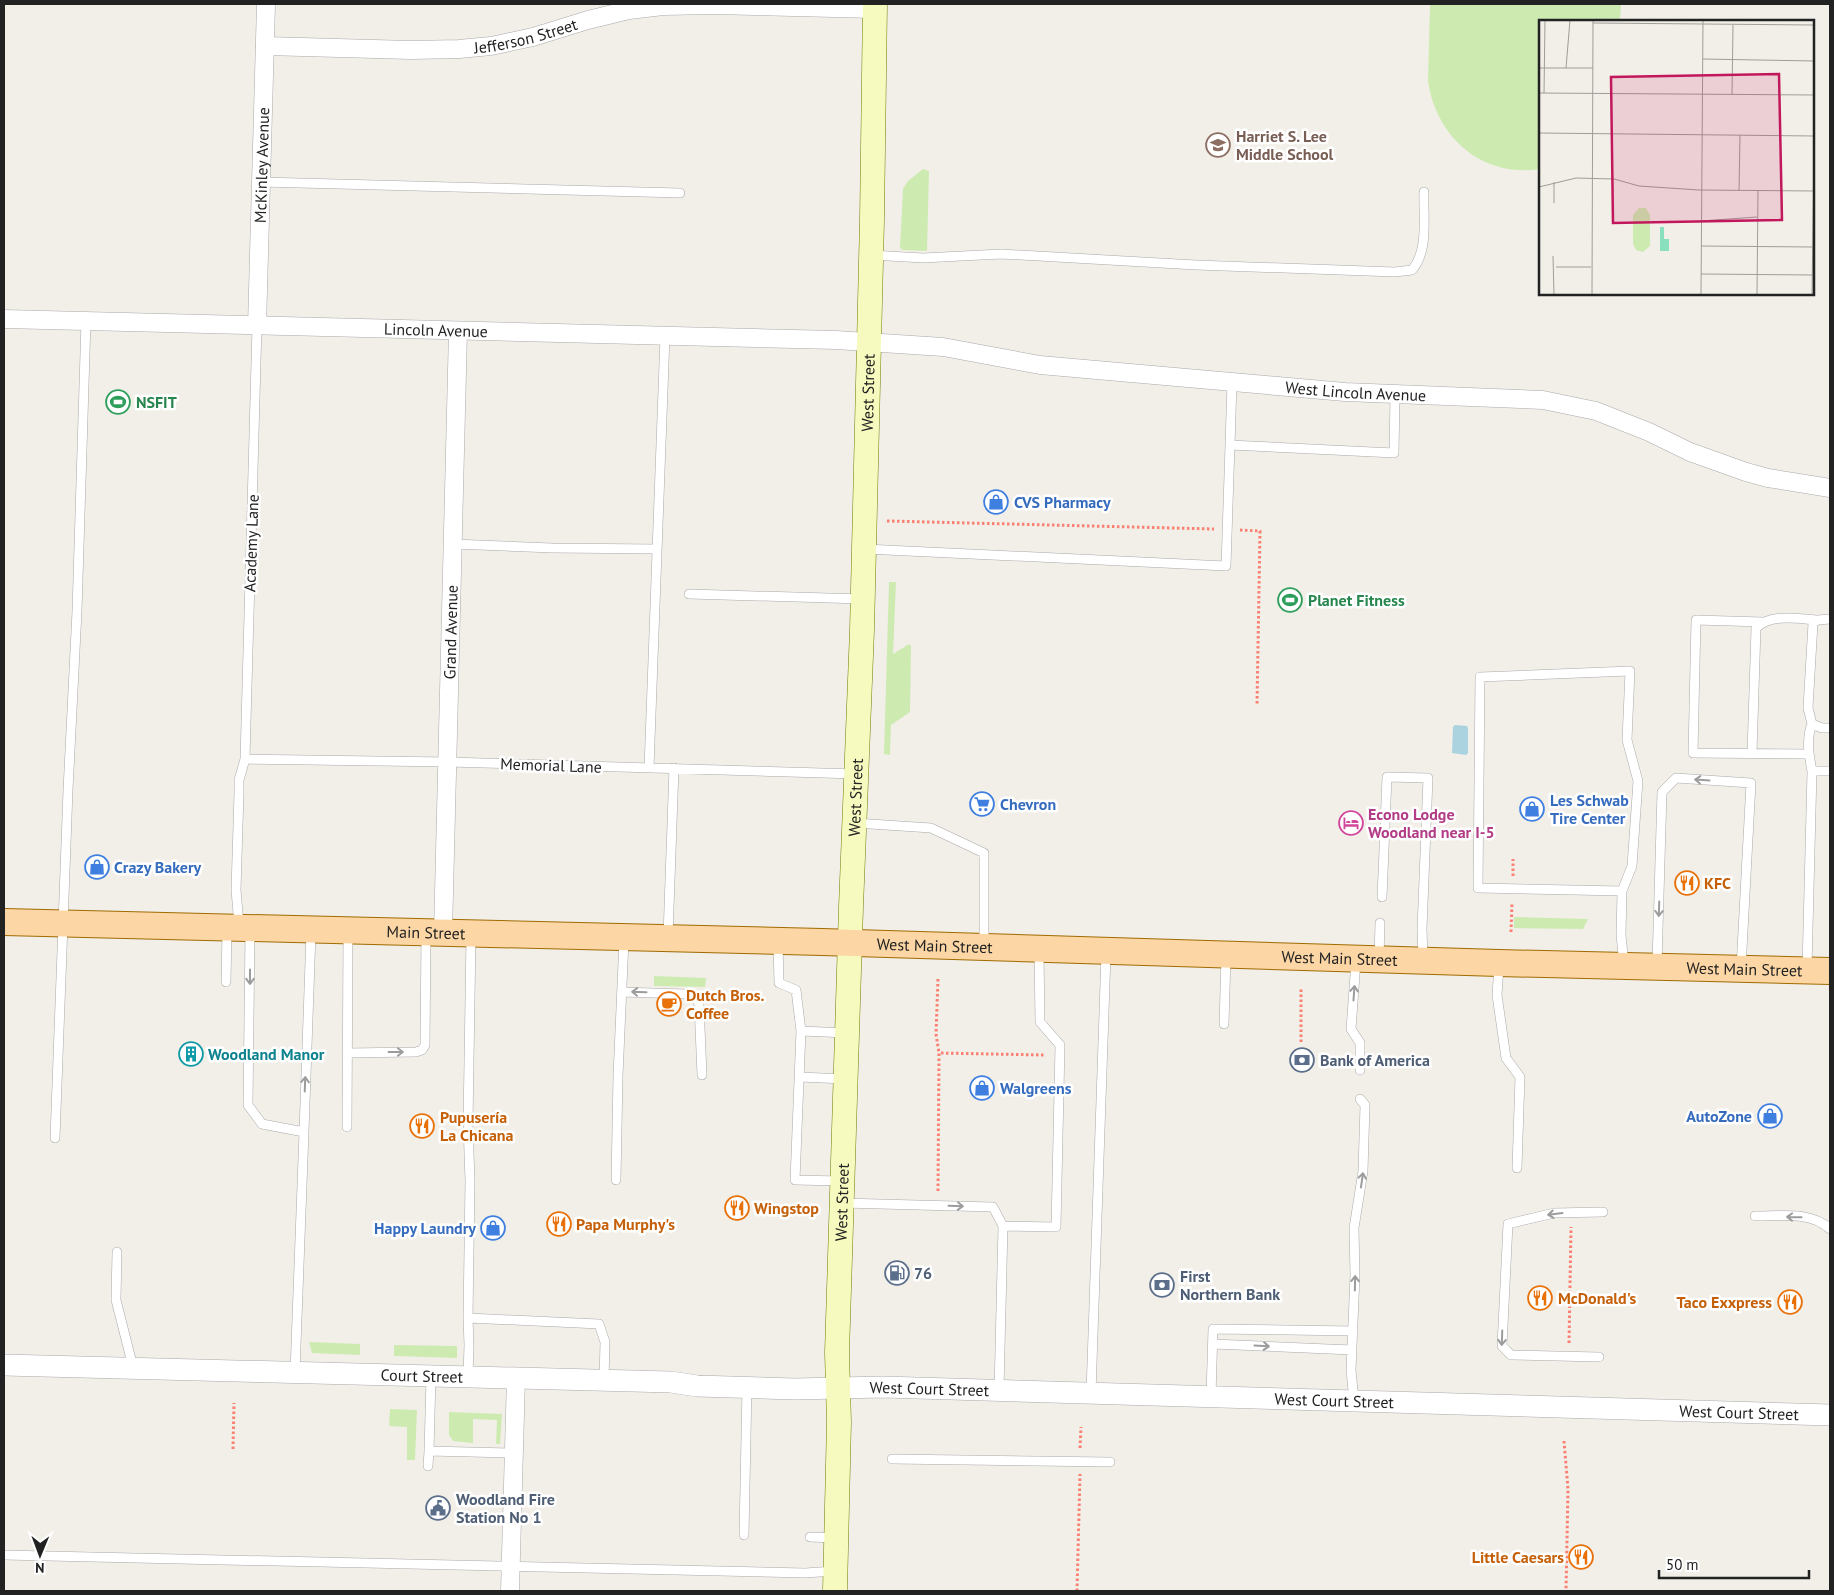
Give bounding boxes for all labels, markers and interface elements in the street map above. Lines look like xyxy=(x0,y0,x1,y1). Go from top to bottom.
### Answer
street label: Jefferson Street xyxy=(472,14,580,58)
inset map xyxy=(1539,20,1814,295)
street label: McKinley Avenue xyxy=(250,107,273,223)
place label: Harriet S. Lee Middle School xyxy=(1236,126,1334,164)
school or university icon: Harriet S. Lee Middle School xyxy=(1205,132,1231,158)
street label: Lincoln Avenue xyxy=(384,319,488,341)
street label: West Street xyxy=(857,353,879,432)
street label: West Lincoln Avenue xyxy=(1284,377,1427,405)
sports icon: NSFIT xyxy=(105,389,131,415)
place label: NSFIT xyxy=(136,392,177,412)
shop icon: CVS Pharmacy xyxy=(983,489,1009,515)
place label: CVS Pharmacy xyxy=(1014,492,1111,512)
street label: Academy Lane xyxy=(239,494,263,592)
street label: Grand Avenue xyxy=(439,585,462,680)
sports icon: Planet Fitness xyxy=(1277,587,1303,613)
place label: Planet Fitness xyxy=(1308,590,1405,610)
street label: Memorial Lane xyxy=(500,753,602,777)
street label: West Street xyxy=(844,757,867,837)
one-way arrow xyxy=(1695,775,1711,784)
place label: Les Schwab Tire Center xyxy=(1550,790,1629,828)
supermarket icon: Chevron xyxy=(969,791,995,817)
place label: Chevron xyxy=(1000,794,1056,814)
shop icon: Les Schwab Tire Center xyxy=(1519,796,1545,822)
place label: Econo Lodge Woodland near I-5 xyxy=(1368,804,1495,842)
hotel icon: Econo Lodge Woodland near I-5 xyxy=(1338,810,1364,836)
shop icon: Crazy Bakery xyxy=(84,854,110,880)
place label: Crazy Bakery xyxy=(114,857,202,877)
restaurant icon: KFC xyxy=(1674,870,1700,896)
place label: KFC xyxy=(1704,873,1731,893)
one-way arrow xyxy=(1654,900,1664,916)
street label: Main Street xyxy=(386,921,466,943)
street label: West Main Street xyxy=(876,934,994,957)
street label: West Main Street xyxy=(1281,946,1398,970)
street label: West Main Street xyxy=(1686,958,1803,980)
one-way arrow xyxy=(245,968,255,985)
place label: Dutch Bros. Coffee xyxy=(686,985,765,1023)
one-way arrow xyxy=(1349,985,1358,1001)
one-way arrow xyxy=(631,988,647,997)
cafe icon: Dutch Bros. Coffee xyxy=(656,991,682,1017)
building icon: Woodland Manor xyxy=(178,1041,204,1067)
place label: Woodland Manor xyxy=(208,1044,325,1064)
one-way arrow xyxy=(387,1047,403,1057)
bank icon: Bank of America xyxy=(1289,1047,1315,1073)
place label: Bank of America xyxy=(1320,1050,1430,1070)
shop icon: Walgreens xyxy=(969,1075,995,1101)
one-way arrow xyxy=(301,1076,310,1092)
place label: Walgreens xyxy=(1000,1078,1072,1098)
shop icon: AutoZone xyxy=(1757,1103,1783,1129)
place label: AutoZone xyxy=(1686,1106,1752,1126)
place label: Pupusería La Chicana xyxy=(440,1107,514,1145)
restaurant icon: Pupusería La Chicana xyxy=(409,1113,435,1139)
street label: West Street xyxy=(831,1162,853,1241)
one-way arrow xyxy=(1357,1173,1367,1189)
restaurant icon: Wingstop xyxy=(724,1195,750,1221)
place label: Wingstop xyxy=(754,1198,819,1218)
one-way arrow xyxy=(948,1201,964,1210)
one-way arrow xyxy=(1547,1209,1563,1219)
restaurant icon: Papa Murphy's xyxy=(546,1211,572,1237)
one-way arrow xyxy=(1786,1212,1802,1221)
place label: Papa Murphy's xyxy=(576,1214,675,1234)
shop icon: Happy Laundry xyxy=(480,1215,506,1241)
place label: Happy Laundry xyxy=(374,1218,476,1238)
fuel station icon: 76 xyxy=(884,1260,910,1286)
place label: 76 xyxy=(914,1263,932,1283)
place label: First Northern Bank xyxy=(1180,1266,1280,1304)
bank icon: First Northern Bank xyxy=(1149,1272,1175,1298)
one-way arrow xyxy=(1350,1275,1359,1291)
restaurant icon: McDonald's xyxy=(1527,1285,1553,1311)
place label: McDonald's xyxy=(1558,1288,1637,1308)
restaurant icon: Taco Exxpress xyxy=(1777,1289,1803,1315)
place label: Taco Exxpress xyxy=(1676,1292,1772,1312)
one-way arrow xyxy=(1497,1329,1507,1345)
one-way arrow xyxy=(1253,1341,1269,1351)
street label: Court Street xyxy=(380,1365,464,1387)
street label: West Court Street xyxy=(869,1377,990,1400)
street label: West Court Street xyxy=(1274,1389,1395,1412)
street label: West Court Street xyxy=(1679,1401,1800,1424)
place label: Woodland Fire Station No 1 xyxy=(456,1489,555,1527)
public building icon: Woodland Fire Station No 1 xyxy=(425,1495,451,1521)
north arrow xyxy=(15,1530,65,1580)
restaurant icon: Little Caesars xyxy=(1568,1544,1594,1570)
place label: Little Caesars xyxy=(1472,1547,1564,1567)
scale bar xyxy=(1659,1548,1809,1580)
text: 50 m xyxy=(1666,1555,1699,1574)
text: N xyxy=(35,1559,45,1577)

